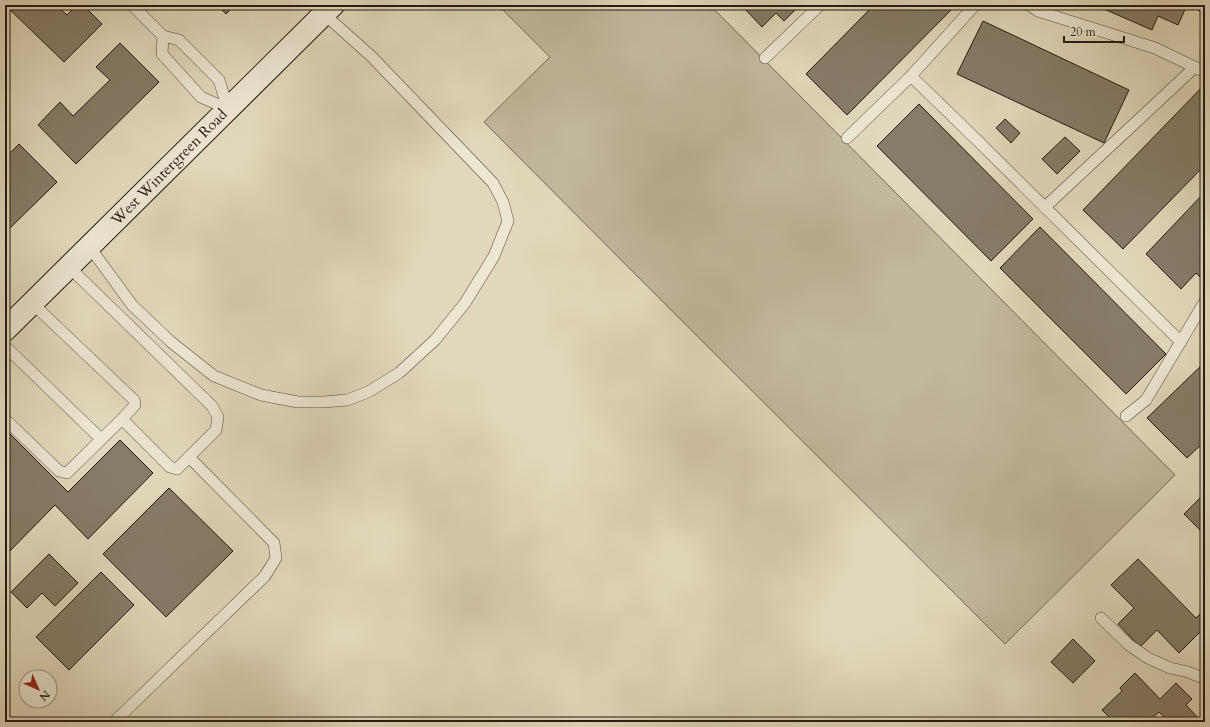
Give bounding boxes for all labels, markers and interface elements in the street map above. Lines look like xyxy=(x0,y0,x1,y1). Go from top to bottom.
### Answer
scale bar xyxy=(1064,18,1124,44)
text: 20 m xyxy=(1070,24,1097,40)
street label: West Wintergreen Road xyxy=(106,105,231,230)
north arrow xyxy=(18,669,58,709)
text: N xyxy=(36,687,53,705)

